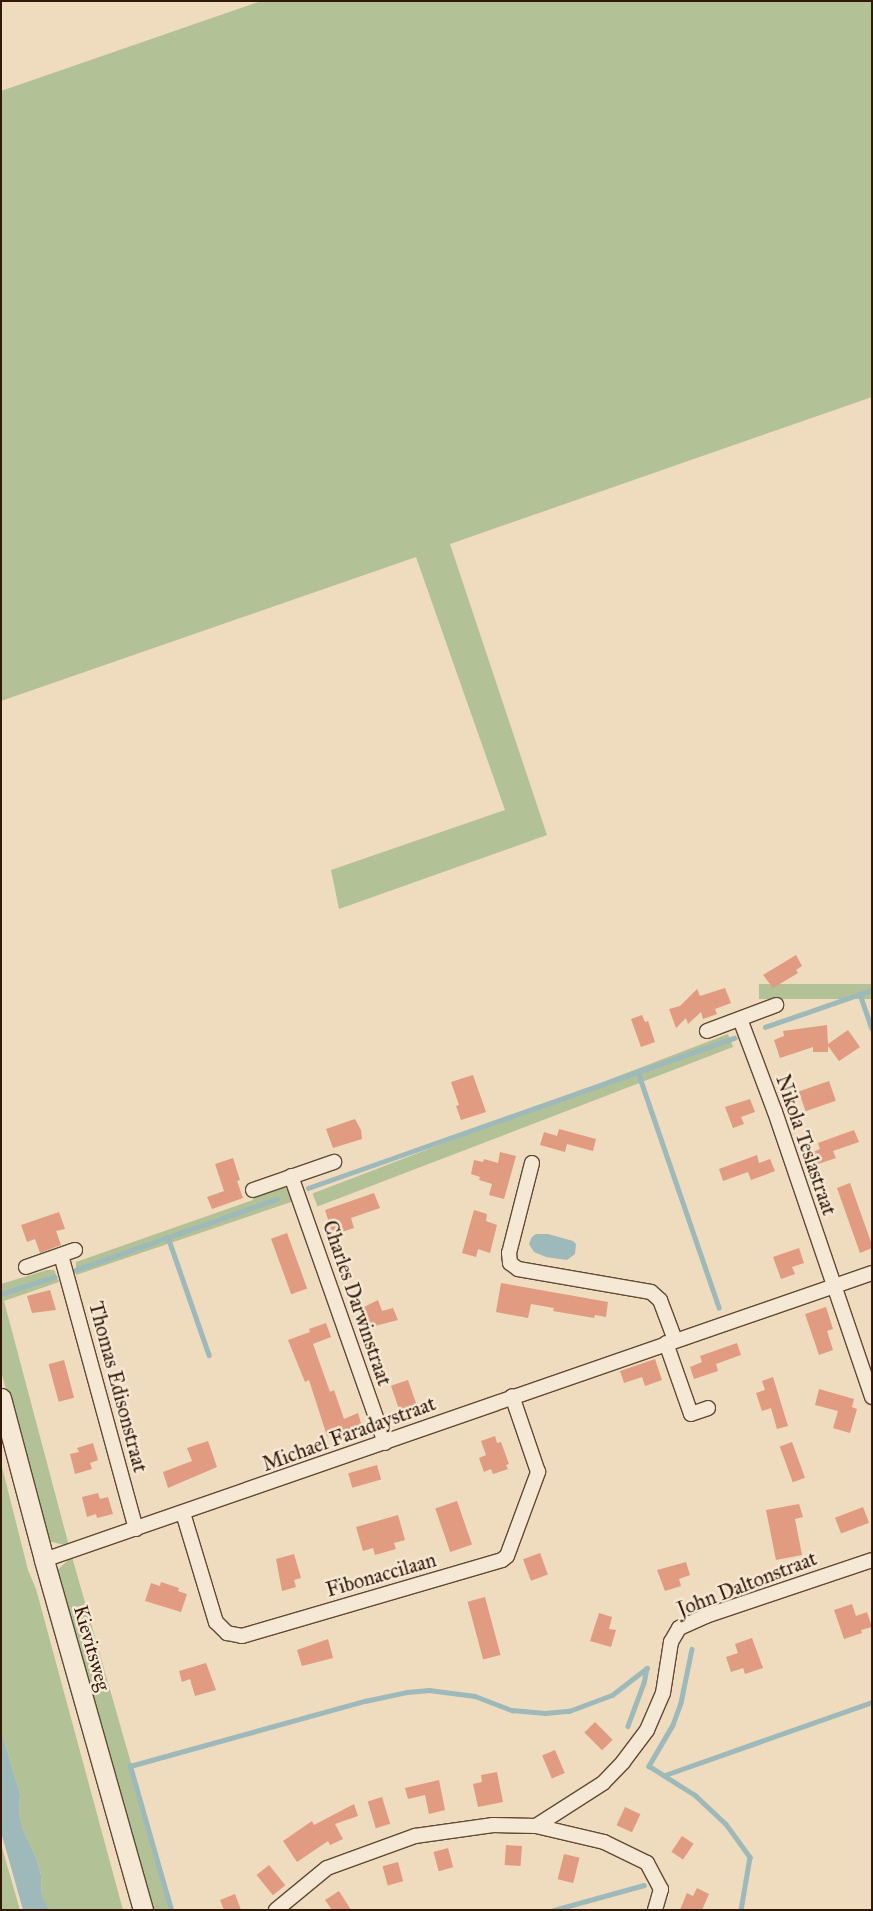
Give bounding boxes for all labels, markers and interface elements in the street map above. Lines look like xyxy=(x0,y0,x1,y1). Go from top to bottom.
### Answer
street label: Nikola Teslastraat xyxy=(771,1072,841,1218)
street label: Charles Darwinstraat xyxy=(317,1217,397,1389)
street label: Thomas Edisonstraat xyxy=(84,1299,152,1475)
street label: Michael Faradaystraat xyxy=(259,1392,439,1476)
street label: John Daltonstraat xyxy=(674,1546,820,1622)
street label: Fibonaccilaan xyxy=(323,1548,439,1602)
street label: Kievitsweg xyxy=(68,1602,116,1694)

